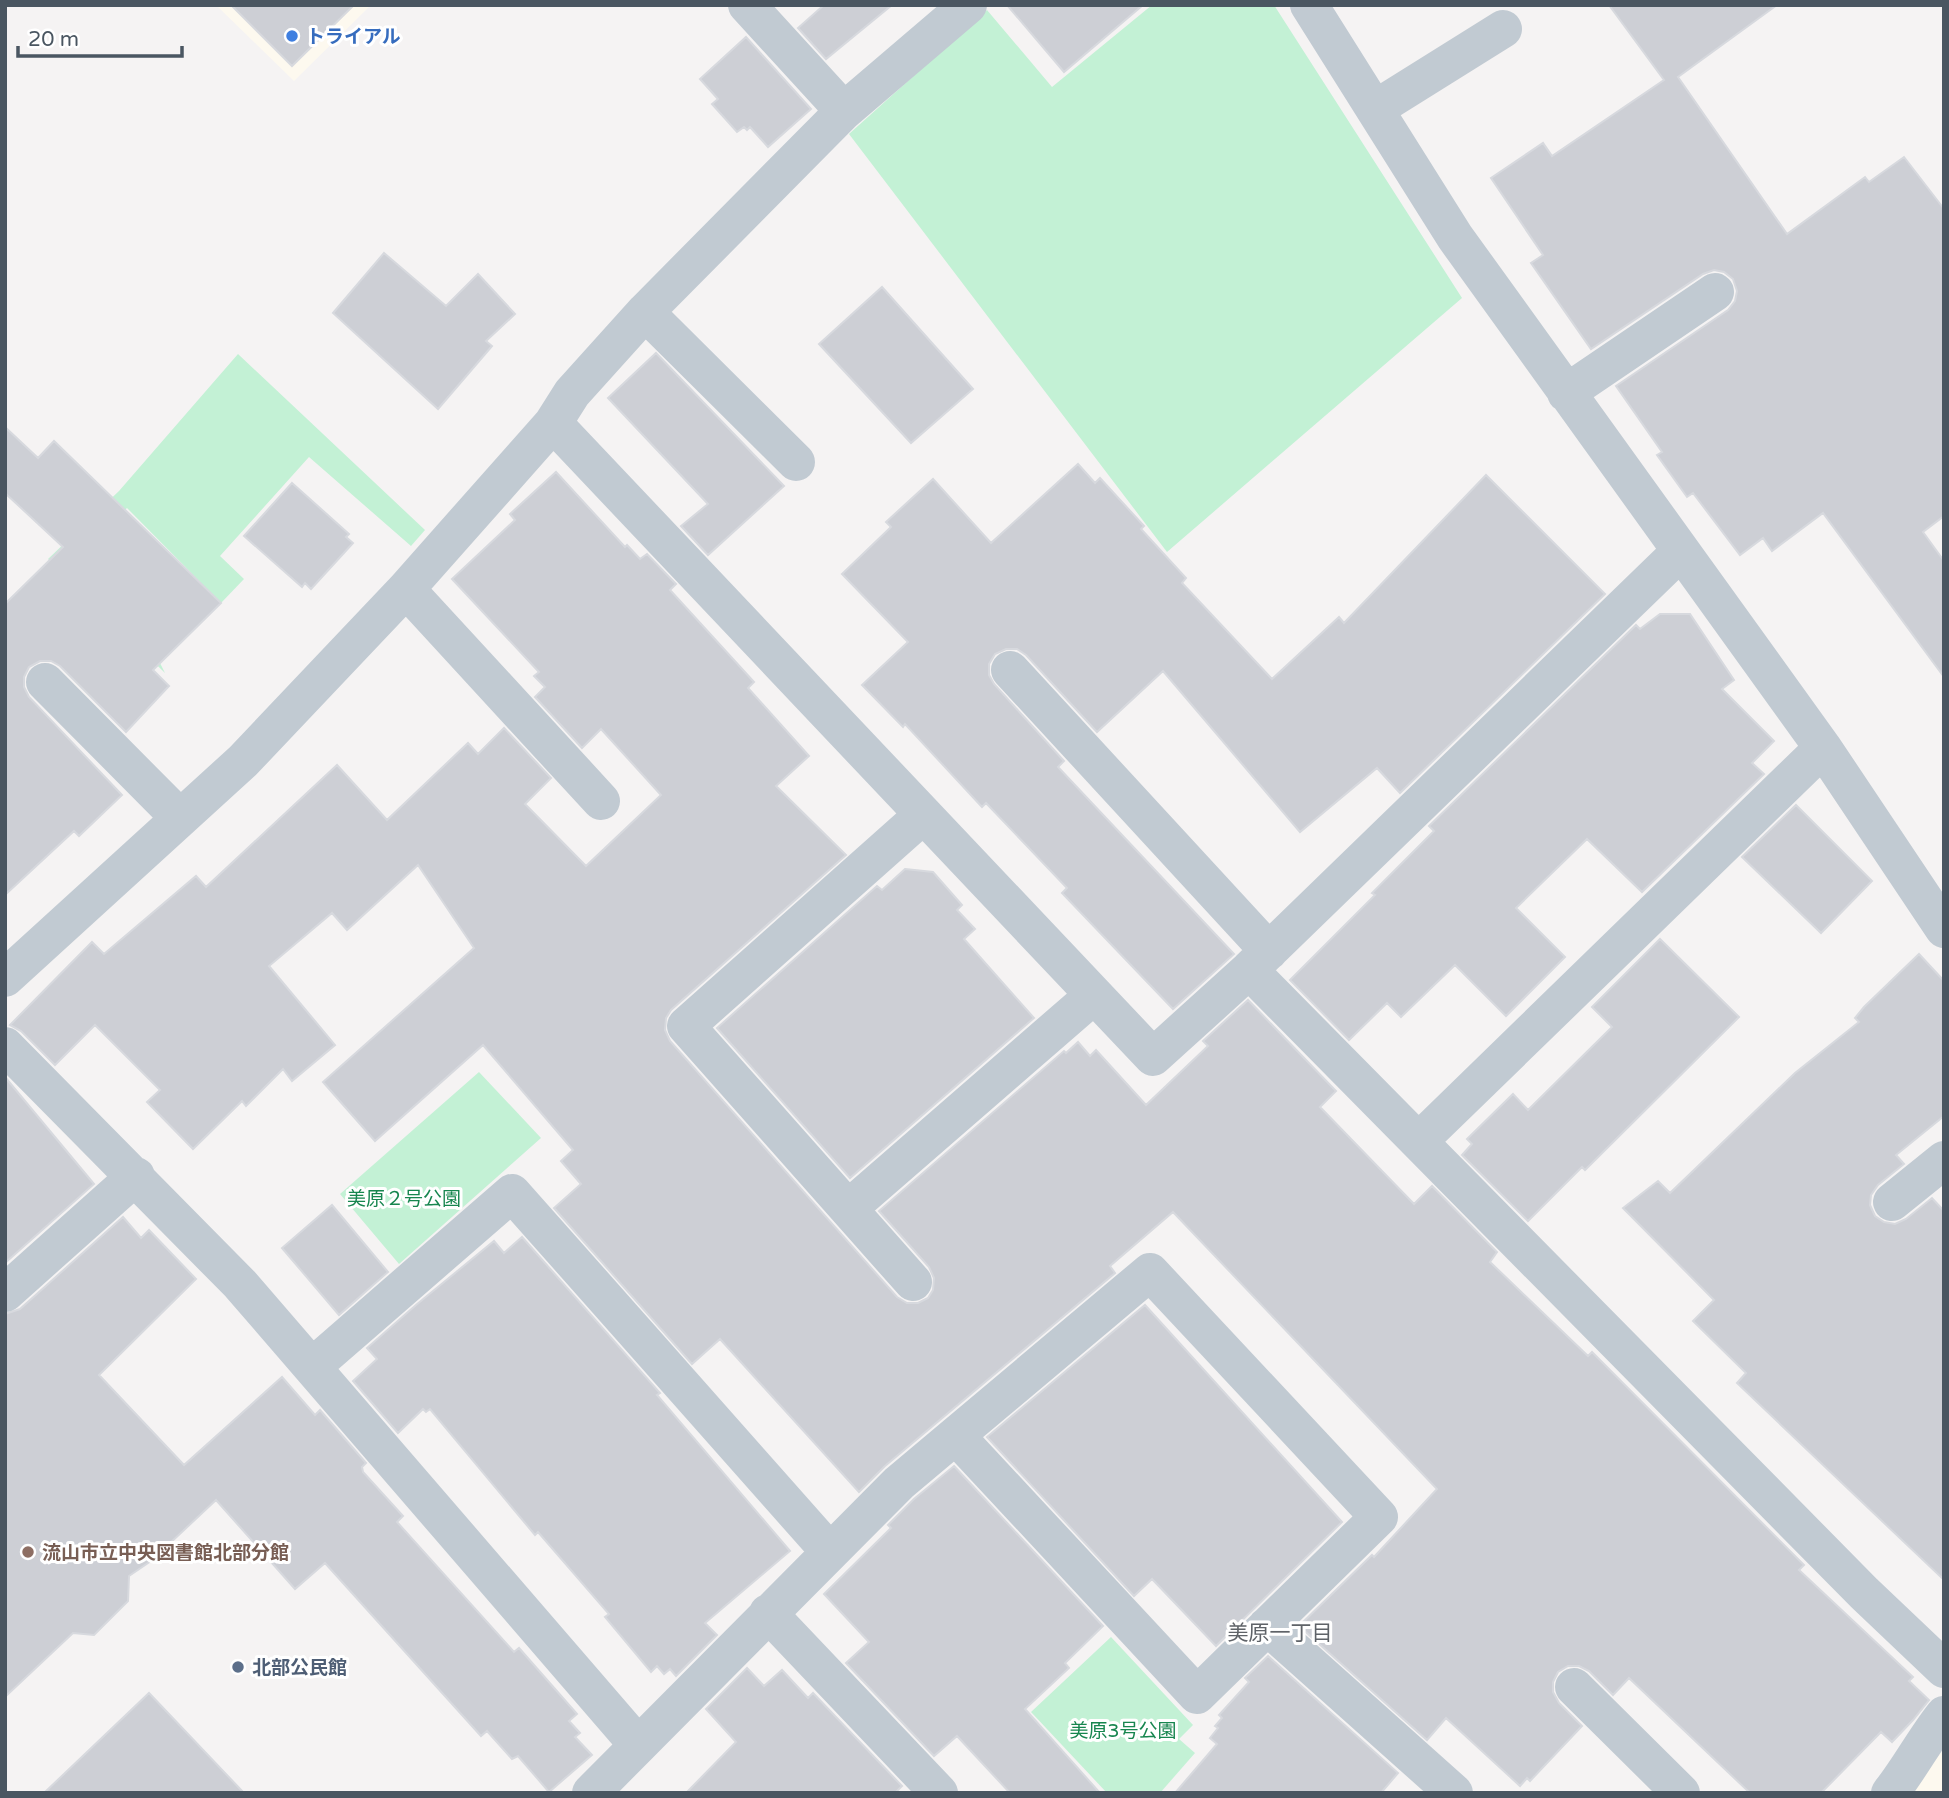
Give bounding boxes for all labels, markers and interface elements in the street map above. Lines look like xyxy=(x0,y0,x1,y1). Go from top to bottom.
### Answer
scale bar xyxy=(18,14,182,58)
place label: トライアル xyxy=(306,26,401,48)
text: 20 m xyxy=(28,27,79,52)
marker: トライアル xyxy=(284,28,300,44)
park label: 美原２号公園 xyxy=(347,1188,461,1210)
place label: 流山市立中央図書館北部分館 xyxy=(42,1542,289,1564)
marker: 流山市立中央図書館北部分館 xyxy=(20,1544,36,1560)
district label: 美原一丁目 xyxy=(1228,1621,1333,1646)
place label: 北部公民館 xyxy=(252,1657,347,1679)
marker: 北部公民館 xyxy=(230,1659,246,1675)
park label: 美原3号公園 xyxy=(1070,1720,1176,1742)

